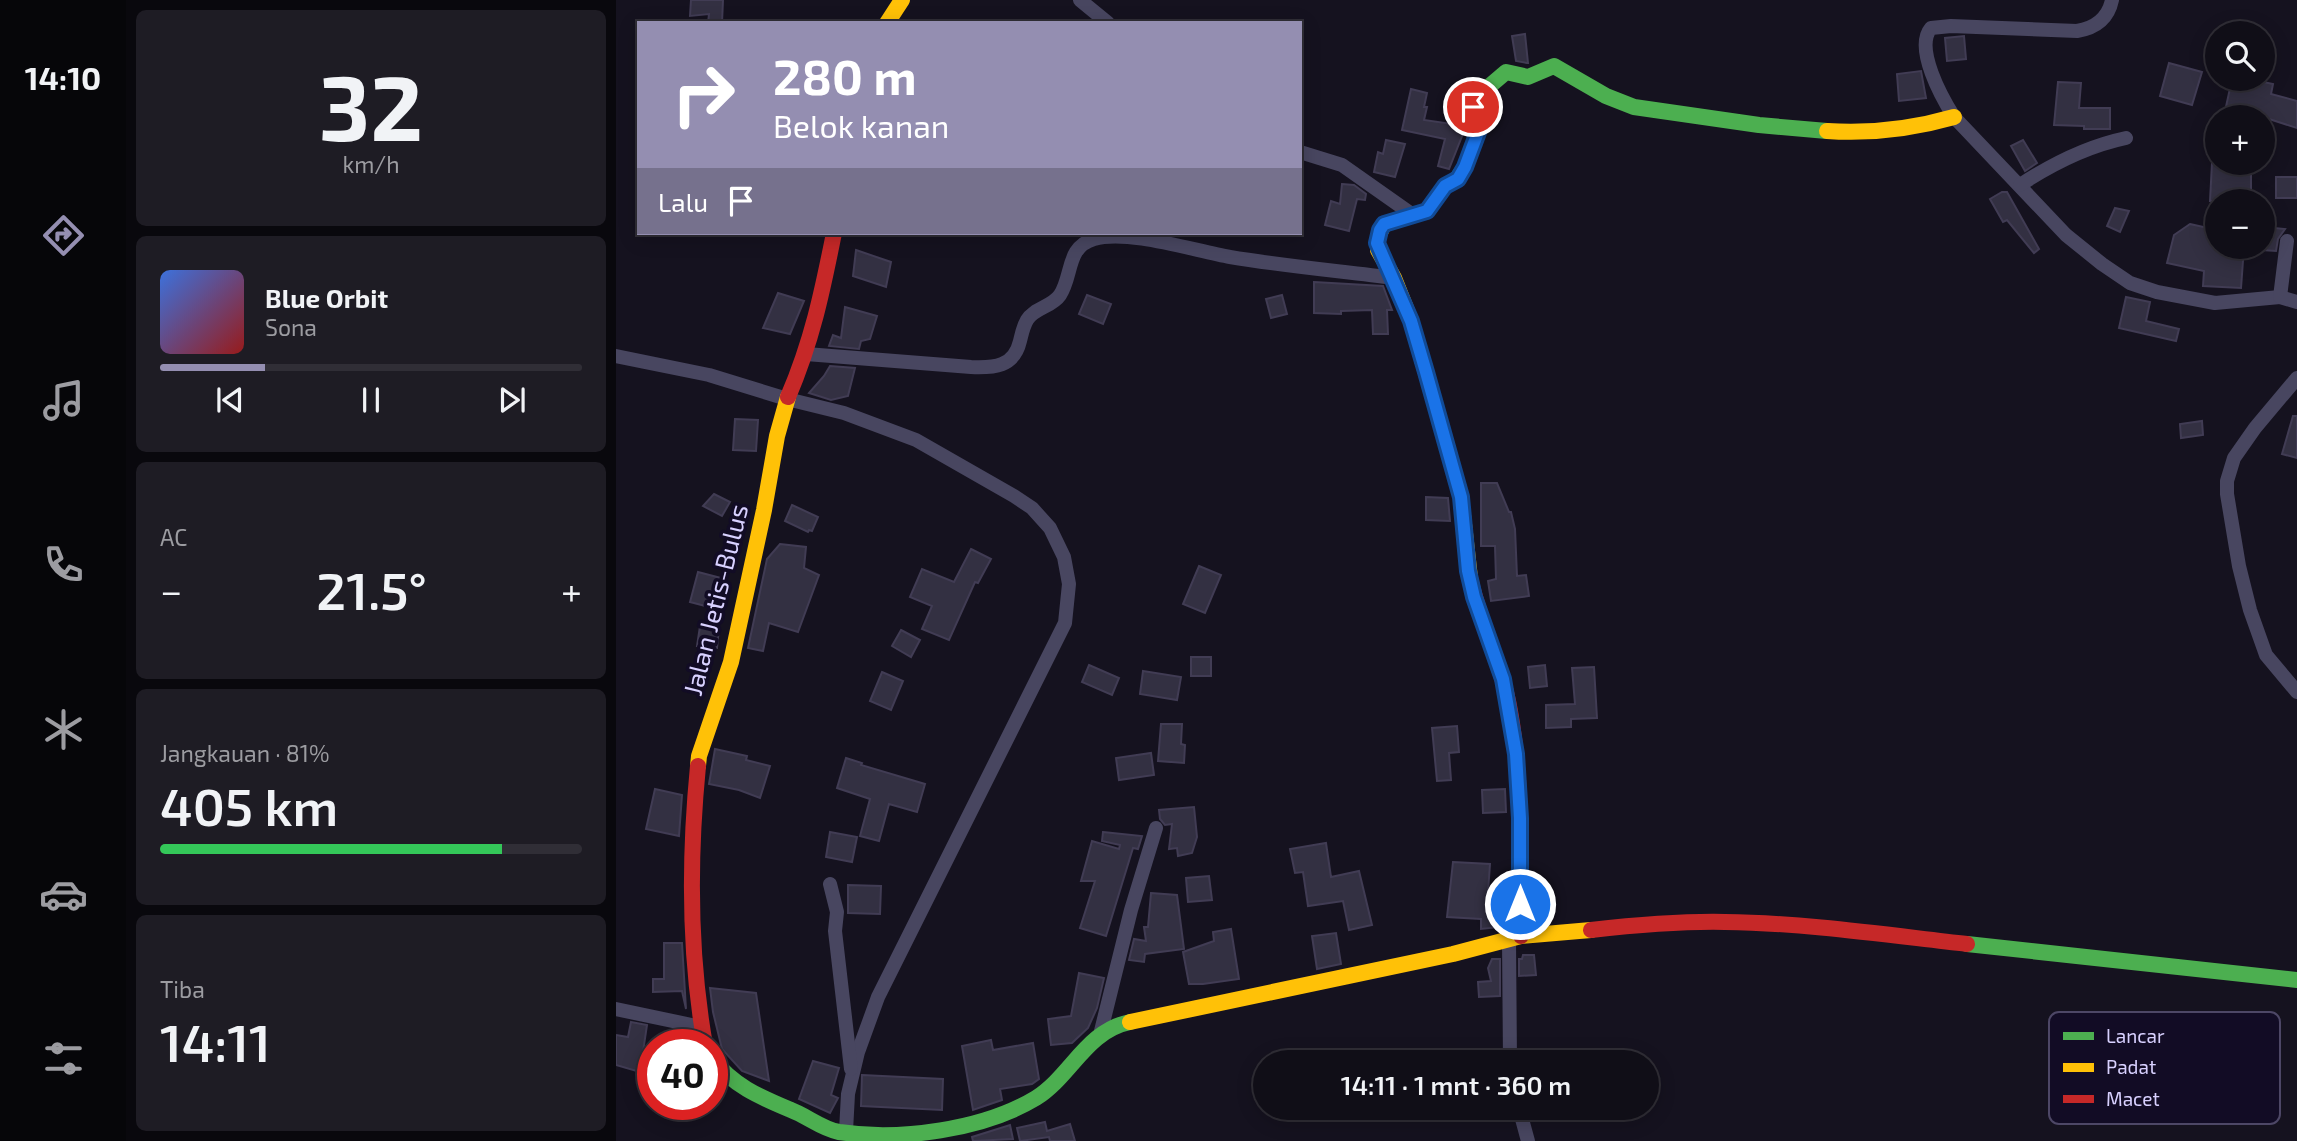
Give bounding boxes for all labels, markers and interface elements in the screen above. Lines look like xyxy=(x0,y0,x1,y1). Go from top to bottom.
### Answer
map controls xyxy=(2205,21,2275,259)
button: search xyxy=(2205,21,2275,91)
text: 280 m xyxy=(773,46,917,105)
icon: right xyxy=(658,49,749,140)
text: 32 xyxy=(319,50,423,159)
text: 14:10 xyxy=(25,58,101,96)
pin xyxy=(1443,77,1503,137)
icon: arrive xyxy=(1454,88,1492,126)
button: + xyxy=(2205,105,2275,175)
text: Belok kanan xyxy=(773,106,949,144)
text: km/h xyxy=(342,150,400,178)
icon: arrive xyxy=(722,182,760,220)
text: Lalu xyxy=(658,186,708,217)
button: − xyxy=(2205,189,2275,259)
icon: directions xyxy=(39,211,88,260)
text: Blue Orbit xyxy=(265,282,388,313)
text: Sona xyxy=(265,313,317,341)
icon: music xyxy=(39,376,88,425)
icon: previous xyxy=(211,381,249,419)
icon: pause xyxy=(352,381,390,419)
icon: next xyxy=(493,381,531,419)
street label: Jalan Jetis-Bulus xyxy=(676,501,753,699)
text: AC xyxy=(160,523,187,551)
icon: phone xyxy=(39,540,88,589)
text: 21.5° xyxy=(316,558,427,620)
text: − xyxy=(160,567,182,613)
text: + xyxy=(561,567,582,613)
icon: climate xyxy=(39,705,88,754)
text: Jangkauan · 81% xyxy=(160,739,329,767)
text: 405 km xyxy=(160,774,338,836)
position arrow xyxy=(1483,867,1557,941)
icon: car xyxy=(39,870,88,919)
text: Tiba xyxy=(160,975,205,1003)
text: 14:11 xyxy=(160,1010,271,1072)
legend xyxy=(2049,1012,2280,1124)
text: Lancar xyxy=(2106,1024,2165,1047)
speed limit sign: 40 xyxy=(637,1029,728,1120)
icon: filters xyxy=(39,1034,88,1083)
text: Padat xyxy=(2106,1055,2156,1078)
text: 14:11 · 1 mnt · 360 m xyxy=(1341,1069,1571,1100)
text: Macet xyxy=(2106,1087,2160,1110)

